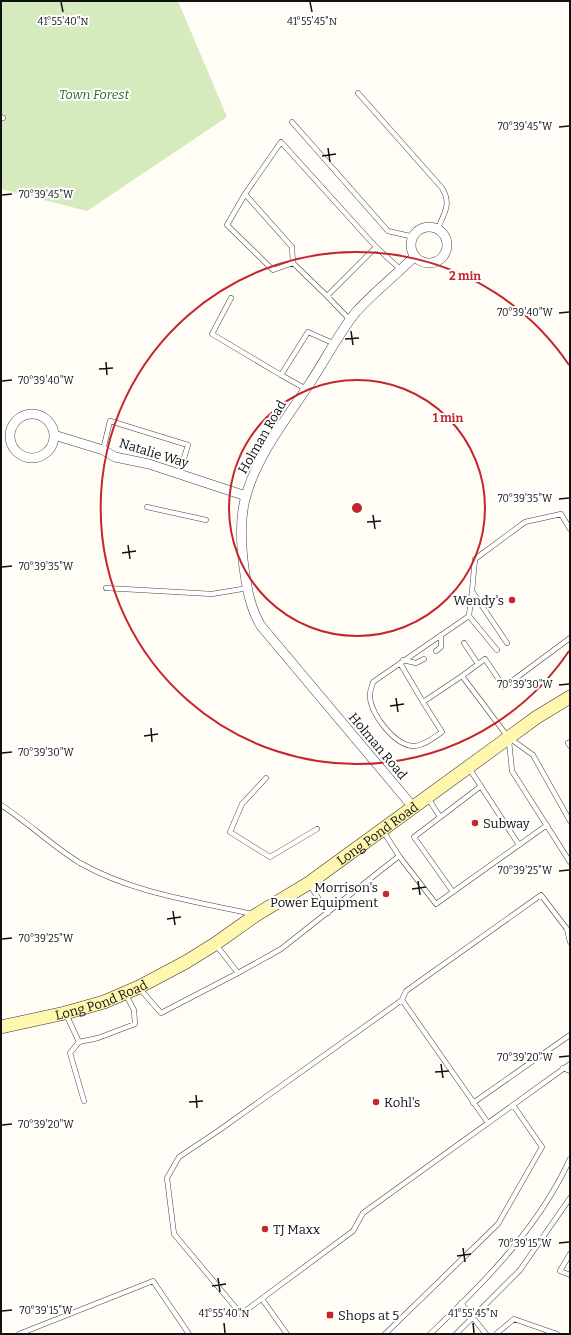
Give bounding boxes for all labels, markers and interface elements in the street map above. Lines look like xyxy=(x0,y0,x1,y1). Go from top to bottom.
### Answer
text: 41°55'40"N xyxy=(38,16,89,28)
text: 41°55'45"N xyxy=(287,16,337,28)
park label: Town Forest xyxy=(59,87,129,102)
text: 70°39'45"W xyxy=(498,121,553,133)
text: 70°39'45"W xyxy=(19,189,74,201)
text: 2 min xyxy=(449,269,481,283)
text: 70°39'40"W xyxy=(497,307,554,319)
text: 70°39'40"W xyxy=(18,375,75,387)
street label: Holman Road xyxy=(235,397,289,476)
text: 1 min xyxy=(433,411,463,425)
street label: Natalie Way xyxy=(117,435,191,471)
text: 70°39'35"W xyxy=(498,493,553,505)
centre of rings xyxy=(350,501,364,515)
text: 70°39'35"W xyxy=(19,561,74,573)
place label: Wendy's xyxy=(453,593,504,608)
marker: Wendy's xyxy=(507,595,517,605)
text: 70°39'30"W xyxy=(497,679,554,691)
street label: Holman Road xyxy=(346,710,410,783)
text: 70°39'30"W xyxy=(18,747,75,759)
street label: Long Pond Road xyxy=(334,799,421,868)
place label: Subway xyxy=(483,816,530,831)
marker: Subway xyxy=(470,818,480,828)
text: 70°39'25"W xyxy=(498,865,553,877)
place label: Morrison's Power Equipment xyxy=(270,880,378,910)
marker: Morrison's Power Equipment xyxy=(381,889,391,899)
text: 70°39'25"W xyxy=(19,933,74,945)
street label: Long Pond Road xyxy=(54,976,150,1022)
text: 70°39'20"W xyxy=(497,1052,553,1064)
place label: Kohl's xyxy=(384,1095,420,1110)
marker: Kohl's xyxy=(371,1097,381,1107)
text: 70°39'20"W xyxy=(18,1119,74,1131)
place label: TJ Maxx xyxy=(273,1222,320,1237)
marker: TJ Maxx xyxy=(260,1224,270,1234)
text: 70°39'15"W xyxy=(499,1238,552,1250)
text: 70°39'15"W xyxy=(20,1305,73,1317)
text: 41°55'40"N xyxy=(199,1308,250,1320)
place label: Shops at 5 xyxy=(338,1308,399,1323)
text: 41°55'45"N xyxy=(448,1308,498,1320)
marker: Shops at 5 xyxy=(325,1310,335,1320)

